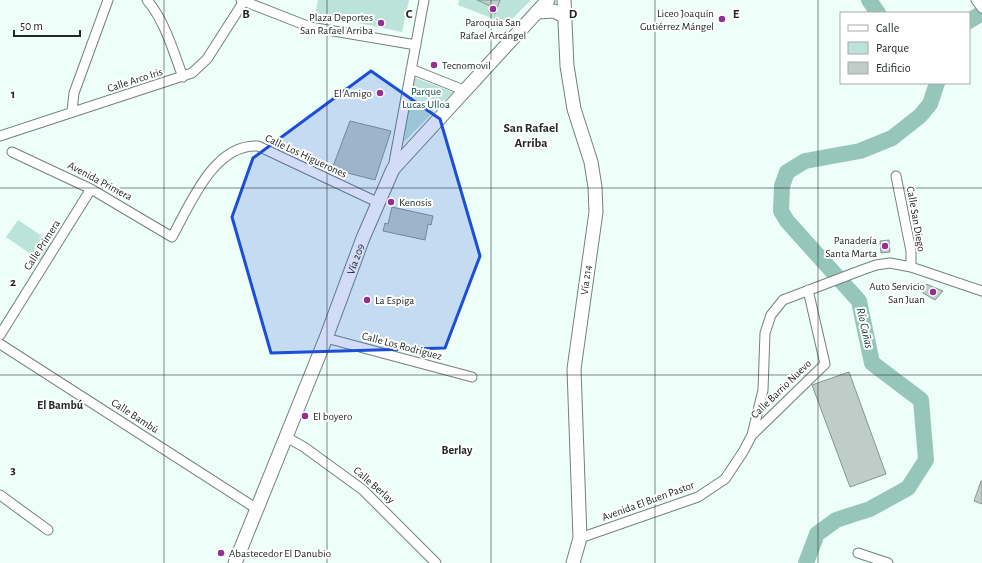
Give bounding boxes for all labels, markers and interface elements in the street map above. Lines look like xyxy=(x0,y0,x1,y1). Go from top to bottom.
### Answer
marker: Paroquia San Rafael Arcángel xyxy=(488,4,498,14)
text: B xyxy=(242,8,250,21)
text: C xyxy=(406,8,413,21)
text: D xyxy=(569,8,578,21)
place label: Liceo Joaquín Gutiérrez Mángel xyxy=(640,8,714,32)
text: E xyxy=(733,8,740,21)
scale bar xyxy=(14,12,80,38)
place label: Plaza Deportes San Rafael Arriba xyxy=(300,12,373,36)
legend xyxy=(840,12,970,84)
marker: Liceo Joaquín Gutiérrez Mángel xyxy=(717,14,727,24)
place label: Paroquia San Rafael Arcángel xyxy=(460,17,526,41)
marker: Plaza Deportes San Rafael Arriba xyxy=(376,18,386,28)
text: 50 m xyxy=(20,20,43,32)
text: Calle xyxy=(876,22,899,34)
text: Parque xyxy=(876,42,909,54)
marker: Tecnomovil xyxy=(429,60,439,70)
place label: Tecnomovil xyxy=(442,60,491,71)
text: Edificio xyxy=(876,62,911,74)
street label: Calle Arco Iris xyxy=(106,66,164,94)
park label: Parque Lucas Ulloa xyxy=(402,86,450,110)
text: 1 xyxy=(11,88,15,101)
place label: El Amigo xyxy=(334,88,372,99)
marker: El Amigo xyxy=(375,88,385,98)
district label: San Rafael Arriba xyxy=(504,122,558,150)
street label: Calle Los Higuerones xyxy=(263,132,349,180)
street label: Avenida Primera xyxy=(66,160,134,202)
street label: Calle San Diego xyxy=(905,186,927,252)
marker: Kenosis xyxy=(386,197,396,207)
place label: Kenosis xyxy=(399,197,432,208)
street label: Calle Primera xyxy=(22,218,62,272)
place label: Panadería Santa Marta xyxy=(825,235,877,259)
marker: Panadería Santa Marta xyxy=(880,241,890,251)
street label: Vía 209 xyxy=(345,242,366,276)
street label: Vía 214 xyxy=(579,265,593,295)
text: 2 xyxy=(10,276,16,289)
place label: Auto Servicio San Juan xyxy=(869,281,925,305)
marker: Auto Servicio San Juan xyxy=(928,287,938,297)
marker: La Espiga xyxy=(362,295,372,305)
place label: La Espiga xyxy=(375,295,414,306)
water label: Río Cañas xyxy=(855,306,876,350)
street label: Calle Los Rodriguez xyxy=(361,330,444,362)
street label: Calle Barrio Nuevo xyxy=(749,358,813,420)
street label: Calle Bambú xyxy=(109,397,161,436)
district label: El Bambú xyxy=(37,399,84,411)
marker: El boyero xyxy=(300,411,310,421)
place label: El boyero xyxy=(313,411,352,422)
district label: Berlay xyxy=(442,444,473,457)
text: 3 xyxy=(10,464,16,477)
street label: Calle Berlay xyxy=(352,464,397,506)
street label: Avenida El Buen Pastor xyxy=(600,479,696,523)
marker: Abastecedor El Danubio xyxy=(216,548,226,558)
place label: Abastecedor El Danubio xyxy=(229,548,331,559)

